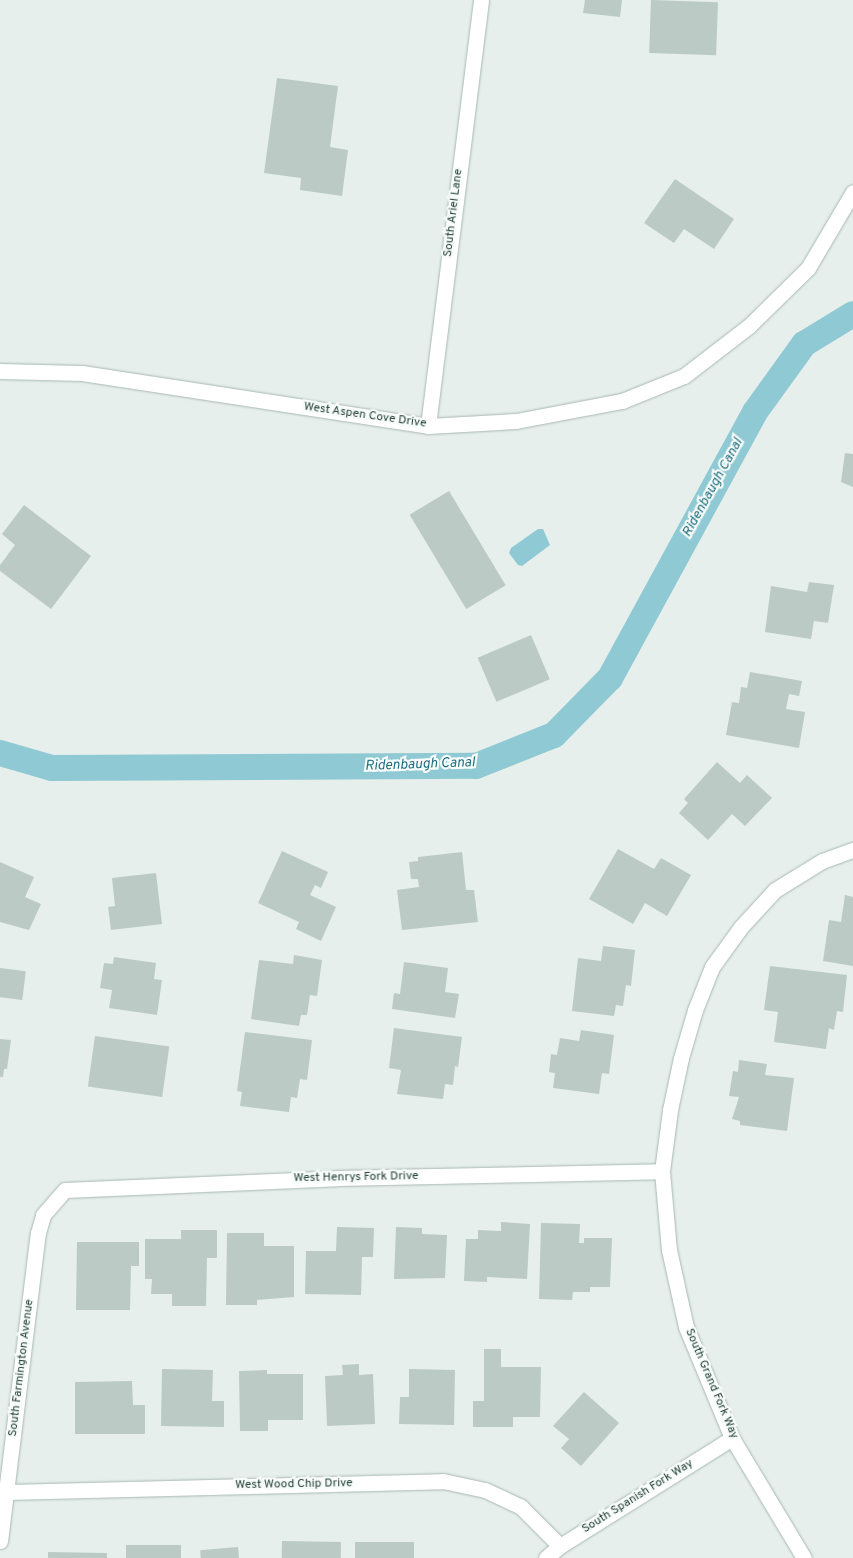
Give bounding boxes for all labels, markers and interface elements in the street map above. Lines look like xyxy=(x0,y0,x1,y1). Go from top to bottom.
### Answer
street label: South Ariel Lane xyxy=(441,168,467,258)
street label: West Aspen Cove Drive xyxy=(303,400,427,432)
water label: Ridenbaugh Canal xyxy=(679,436,747,540)
water label: Ridenbaugh Canal xyxy=(365,755,475,775)
street label: West Henrys Fork Drive xyxy=(293,1170,419,1186)
street label: South Farmington Avenue xyxy=(6,1298,38,1438)
street label: South Grand Fork Way xyxy=(681,1327,741,1441)
street label: South Spanish Fork Way xyxy=(580,1457,696,1537)
street label: West Wood Chip Drive xyxy=(235,1477,353,1493)

